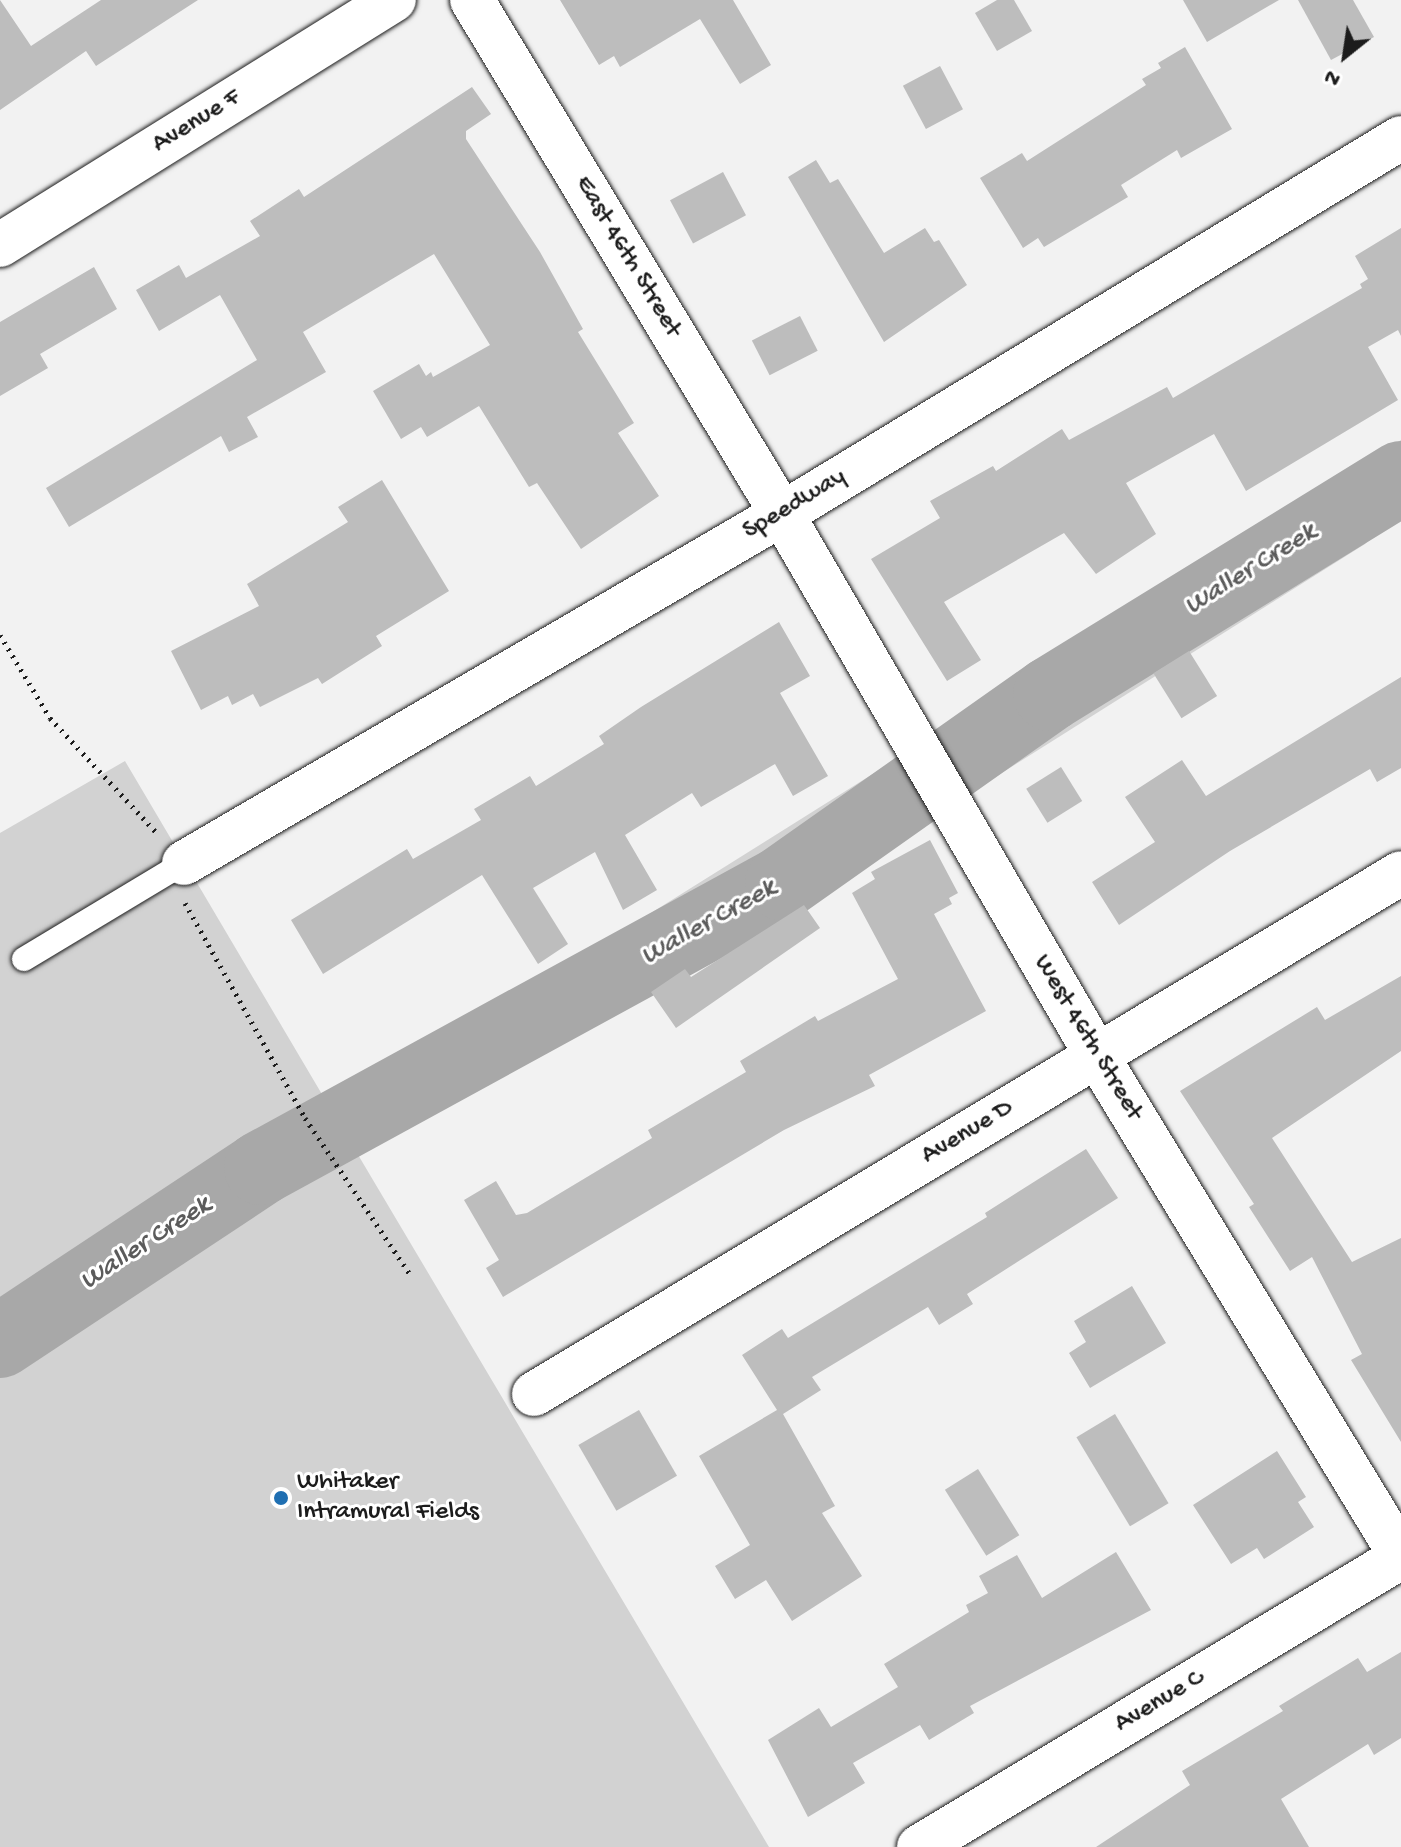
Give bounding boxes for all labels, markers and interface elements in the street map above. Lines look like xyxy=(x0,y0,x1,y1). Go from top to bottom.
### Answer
north arrow xyxy=(1305,16,1385,96)
text: N xyxy=(1320,62,1346,92)
street label: Avenue F xyxy=(147,83,247,161)
street label: East 46th Street xyxy=(567,171,687,343)
street label: Speedway xyxy=(738,462,852,548)
water label: Waller Creek xyxy=(1179,516,1323,624)
water label: Waller Creek xyxy=(636,872,782,974)
street label: West 46th Street xyxy=(1025,950,1149,1126)
street label: Avenue D xyxy=(917,1094,1019,1172)
water label: Waller Creek xyxy=(74,1189,218,1299)
place label: Whitaker Intramural Fields xyxy=(297,1467,479,1528)
marker: Whitaker Intramural Fields xyxy=(272,1489,290,1507)
street label: Avenue C xyxy=(1110,1663,1210,1741)

